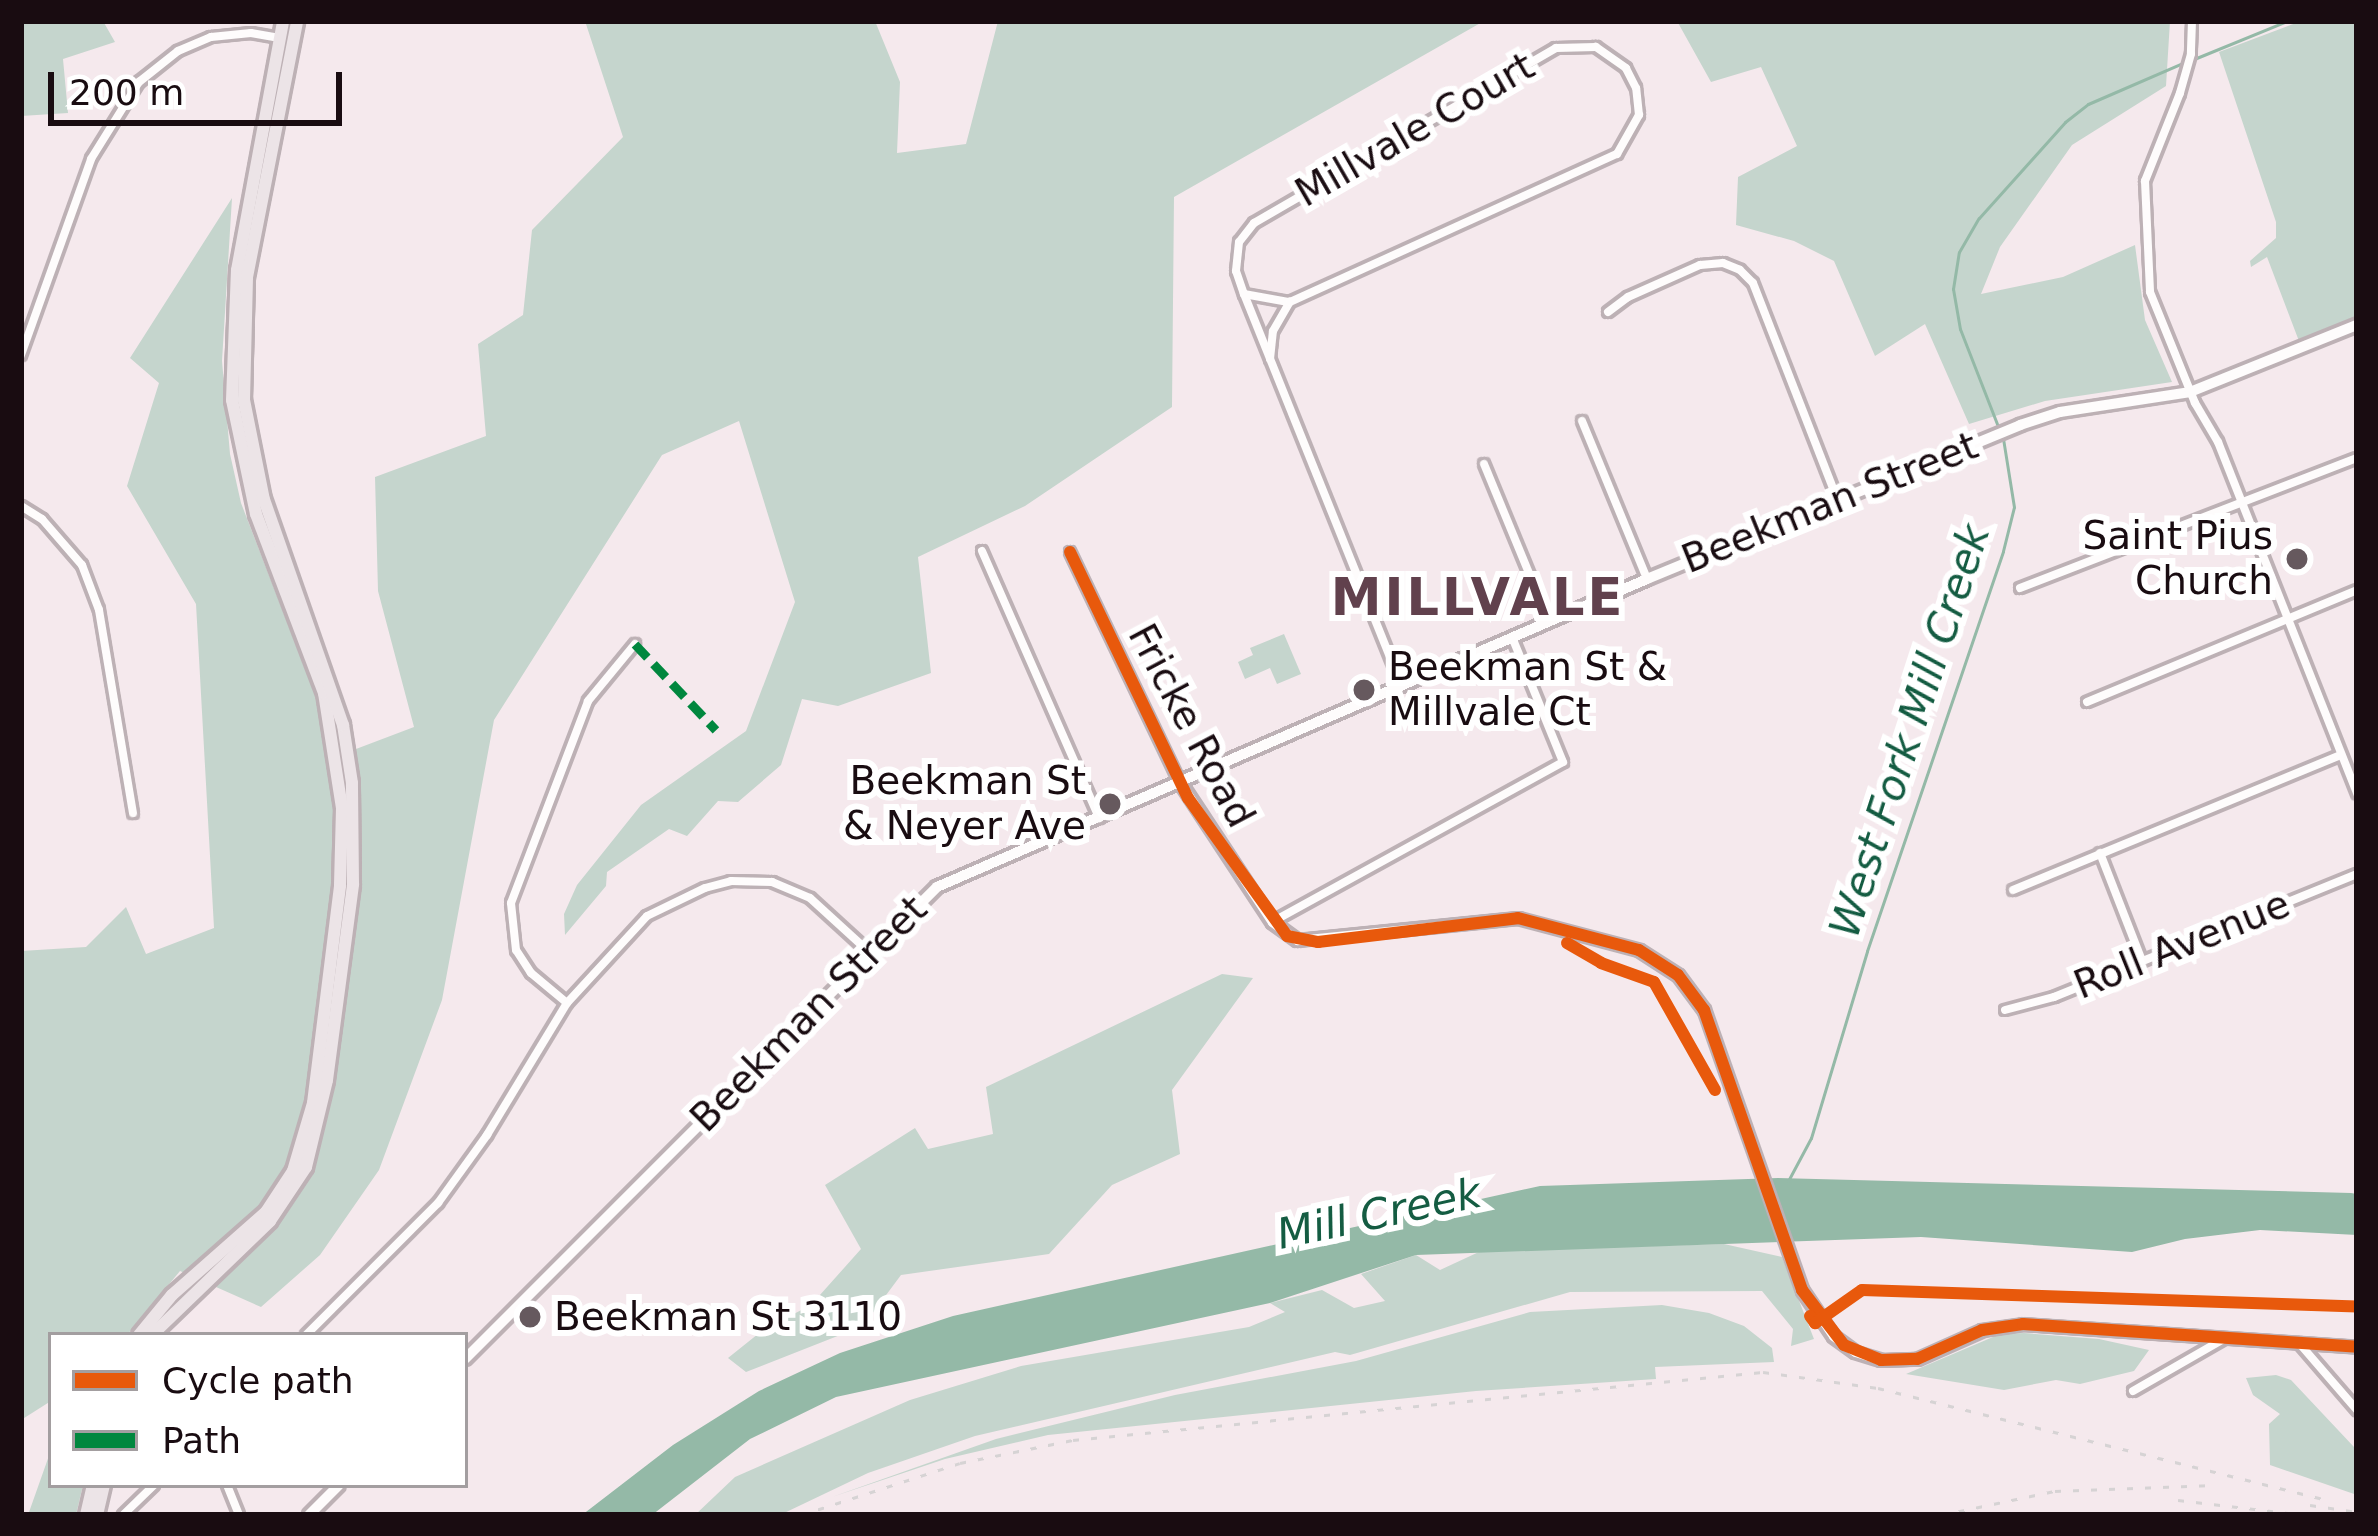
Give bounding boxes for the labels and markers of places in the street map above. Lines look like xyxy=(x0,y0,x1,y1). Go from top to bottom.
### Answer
place label: Saint Pius Church xyxy=(2083,514,2273,605)
marker: Saint Pius Church xyxy=(2284,546,2310,572)
place label: Beekman St & Millvale Ct xyxy=(1388,645,1667,736)
marker: Beekman St & Millvale Ct xyxy=(1351,677,1377,703)
place label: Beekman St & Neyer Ave xyxy=(843,759,1086,850)
marker: Beekman St & Neyer Ave xyxy=(1097,791,1123,817)
place label: Beekman St 3110 xyxy=(554,1294,902,1340)
marker: Beekman St 3110 xyxy=(517,1304,543,1330)

